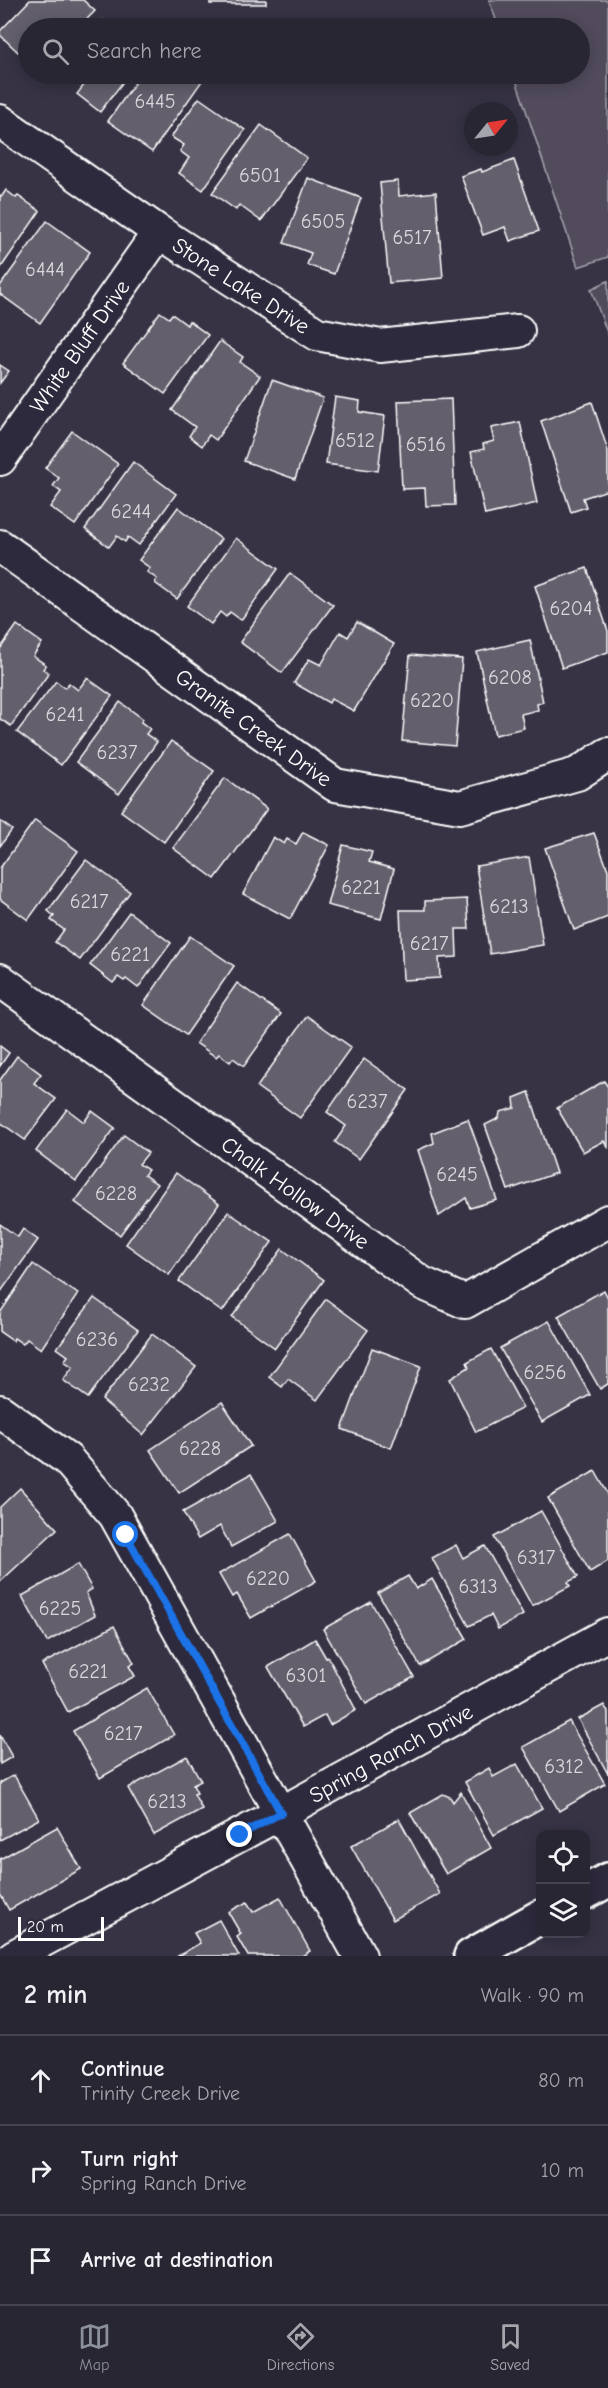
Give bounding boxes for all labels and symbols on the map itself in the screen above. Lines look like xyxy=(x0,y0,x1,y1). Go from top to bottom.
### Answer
house number: 6445 xyxy=(134,90,176,113)
north arrow xyxy=(464,102,518,156)
house number: 6501 xyxy=(239,164,281,187)
house number: 6505 xyxy=(301,210,345,233)
house number: 6517 xyxy=(392,226,432,249)
street label: Stone Lake Drive xyxy=(167,232,314,340)
house number: 6444 xyxy=(25,258,65,281)
street label: White Bluff Drive xyxy=(24,275,136,418)
house number: 6512 xyxy=(335,429,375,452)
house number: 6516 xyxy=(406,433,446,456)
house number: 6244 xyxy=(111,500,151,523)
house number: 6204 xyxy=(549,597,593,620)
street label: Granite Creek Drive xyxy=(170,663,337,793)
house number: 6208 xyxy=(488,666,532,689)
house number: 6220 xyxy=(410,689,454,712)
house number: 6241 xyxy=(46,703,84,726)
house number: 6237 xyxy=(97,741,138,764)
house number: 6221 xyxy=(341,876,381,899)
house number: 6217 xyxy=(70,890,109,913)
house number: 6213 xyxy=(489,895,529,918)
house number: 6217 xyxy=(410,932,449,955)
house number: 6221 xyxy=(110,943,150,966)
house number: 6237 xyxy=(347,1090,388,1113)
street label: Chalk Hollow Drive xyxy=(216,1131,374,1255)
house number: 6245 xyxy=(436,1163,478,1186)
house number: 6228 xyxy=(95,1182,137,1205)
house number: 6236 xyxy=(76,1328,118,1351)
house number: 6256 xyxy=(524,1361,566,1384)
house number: 6232 xyxy=(128,1373,170,1396)
house number: 6228 xyxy=(179,1437,221,1460)
route start xyxy=(112,1521,138,1547)
house number: 6317 xyxy=(517,1546,556,1569)
house number: 6220 xyxy=(246,1567,290,1590)
house number: 6313 xyxy=(459,1575,498,1598)
house number: 6225 xyxy=(39,1597,81,1620)
house number: 6221 xyxy=(68,1660,108,1683)
house number: 6301 xyxy=(285,1664,327,1687)
street label: Spring Ranch Drive xyxy=(305,1699,477,1809)
house number: 6217 xyxy=(104,1722,143,1745)
house number: 6312 xyxy=(544,1755,584,1778)
house number: 6213 xyxy=(147,1790,187,1813)
route end xyxy=(226,1821,252,1847)
scale bar xyxy=(18,1914,104,1942)

